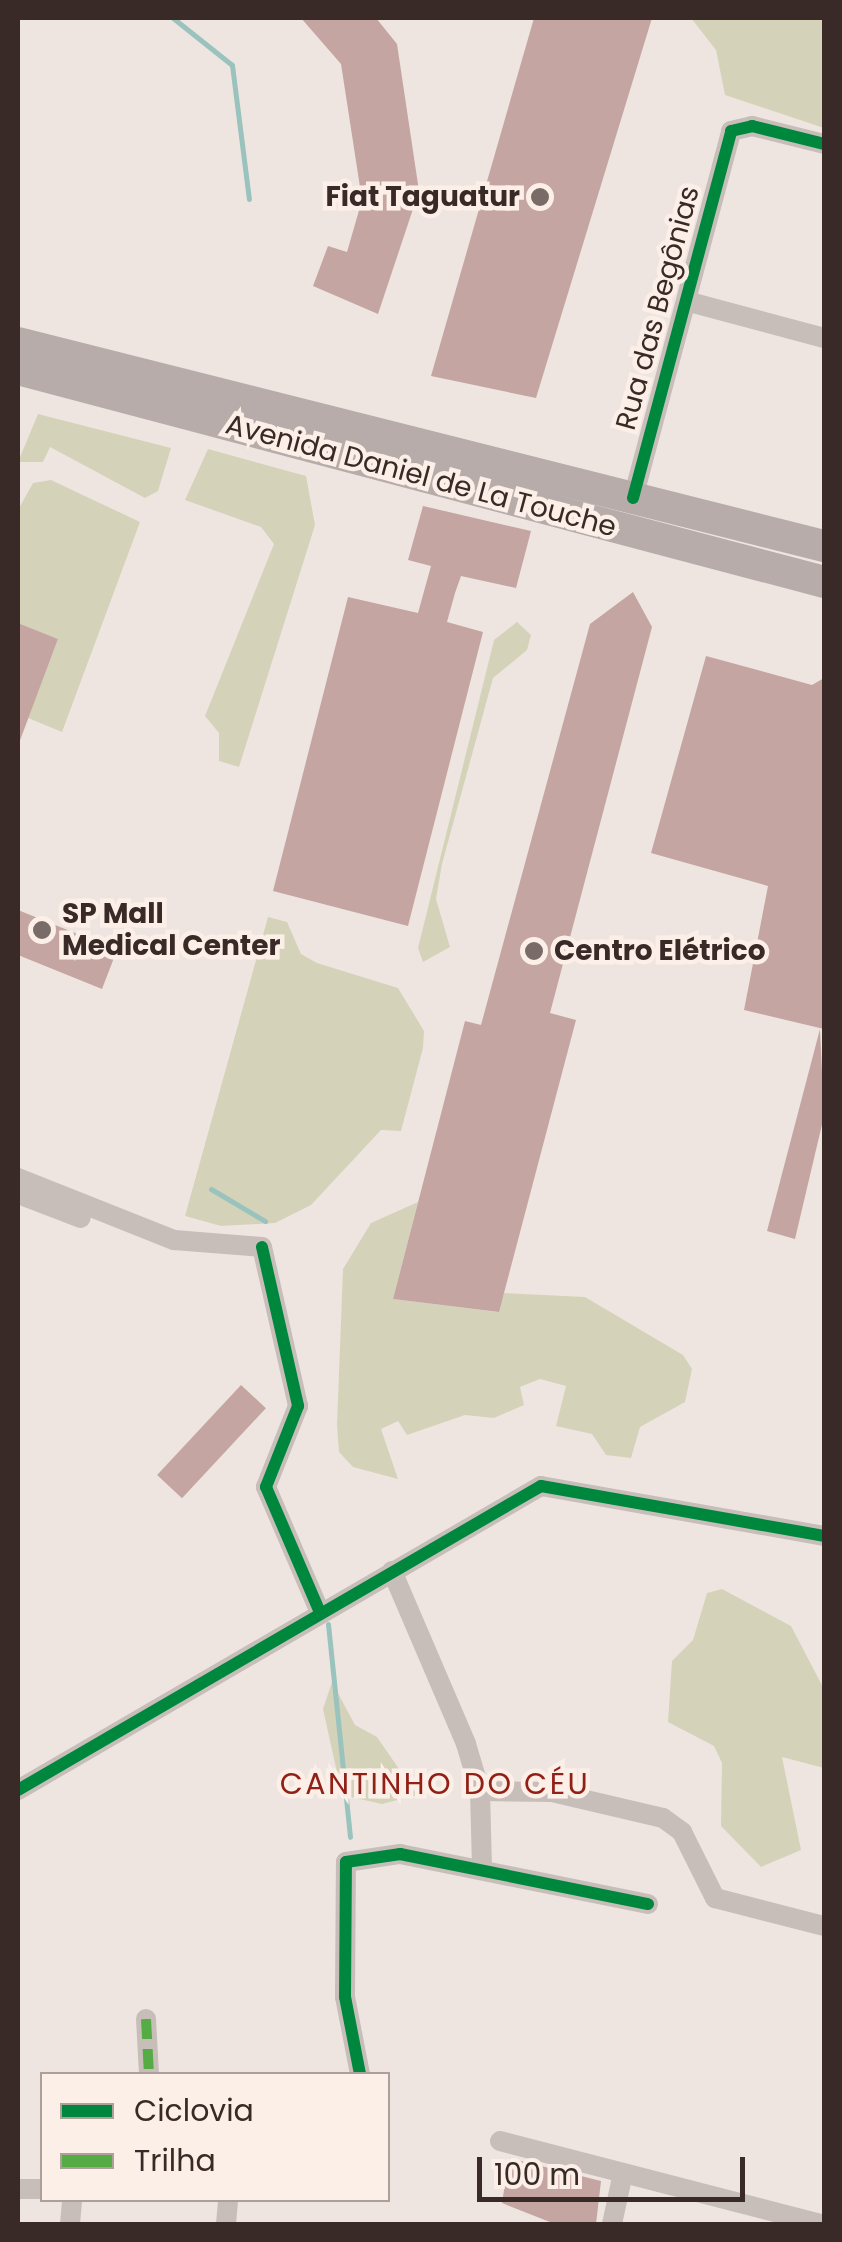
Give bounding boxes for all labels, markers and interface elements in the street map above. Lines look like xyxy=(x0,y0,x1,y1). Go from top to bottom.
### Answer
place label: Fiat Taguatur xyxy=(325,180,520,214)
street label: Rua das Begônias xyxy=(609,182,707,434)
marker: Fiat Taguatur xyxy=(529,186,551,208)
street label: Avenida Daniel de La Touche xyxy=(222,408,620,544)
place label: SP Mall Medical Center xyxy=(62,897,280,963)
marker: SP Mall Medical Center xyxy=(31,919,53,941)
place label: Centro Elétrico xyxy=(554,934,766,968)
marker: Centro Elétrico xyxy=(523,940,545,962)
district label: CANTINHO DO CÉU xyxy=(280,1766,590,1802)
legend xyxy=(40,2072,390,2202)
text: Ciclovia xyxy=(134,2089,254,2132)
scale bar xyxy=(482,2137,750,2199)
text: Trilha xyxy=(134,2139,216,2182)
text: 100 m xyxy=(494,2153,580,2196)

